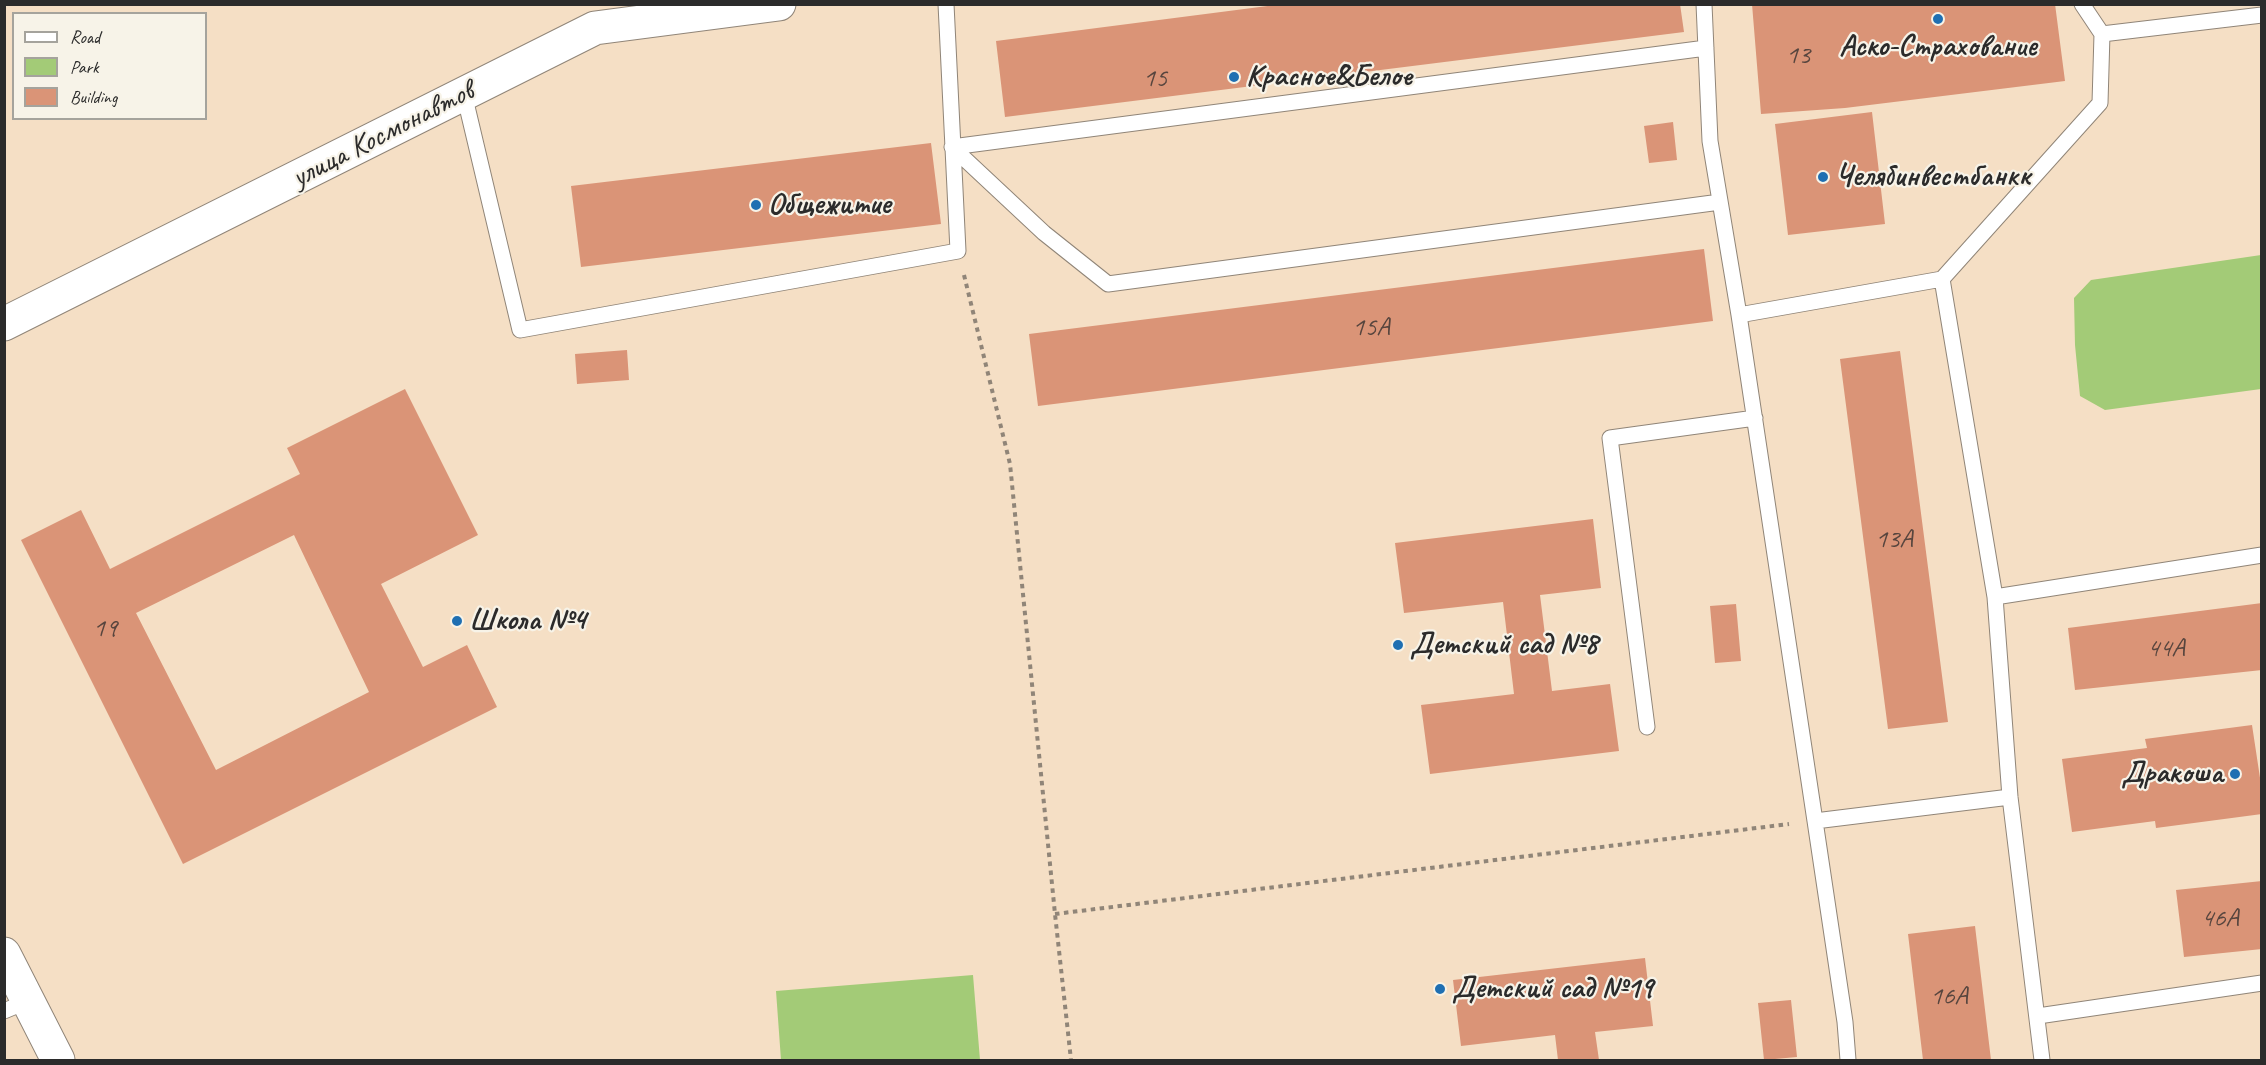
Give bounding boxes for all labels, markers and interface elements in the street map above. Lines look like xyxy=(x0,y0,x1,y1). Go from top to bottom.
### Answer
legend xyxy=(12,12,207,120)
marker: Аско-Страхование xyxy=(1931,12,1945,26)
text: Road xyxy=(70,26,100,48)
place label: Аско-Страхование xyxy=(1839,29,2037,65)
house number: 13 xyxy=(1786,40,1810,72)
text: Park xyxy=(70,56,99,78)
place label: Красное&Белое xyxy=(1246,59,1412,95)
house number: 15 xyxy=(1143,63,1167,95)
marker: Красное&Белое xyxy=(1227,70,1241,84)
street label: улица Космонавтов xyxy=(286,74,480,196)
text: Building xyxy=(70,86,117,108)
place label: Челябинвестбанкк xyxy=(1835,159,2030,195)
marker: Челябинвестбанкк xyxy=(1816,170,1830,184)
place label: Общежитие xyxy=(768,187,890,223)
marker: Общежитие xyxy=(749,198,763,212)
house number: 15А xyxy=(1352,312,1390,344)
house number: 13А xyxy=(1875,524,1913,556)
place label: Школа №4 xyxy=(469,603,586,639)
house number: 19 xyxy=(93,613,117,645)
marker: Школа №4 xyxy=(450,614,464,628)
place label: Детский сад №8 xyxy=(1410,627,1598,663)
house number: 44А xyxy=(2147,633,2185,665)
marker: Детский сад №8 xyxy=(1391,638,1405,652)
place label: Дракоша xyxy=(2121,756,2223,792)
marker: Дракоша xyxy=(2228,767,2242,781)
house number: 46А xyxy=(2201,903,2239,935)
place label: Детский сад №19 xyxy=(1452,971,1653,1007)
house number: 16А xyxy=(1930,981,1968,1013)
marker: Детский сад №19 xyxy=(1433,982,1447,996)

